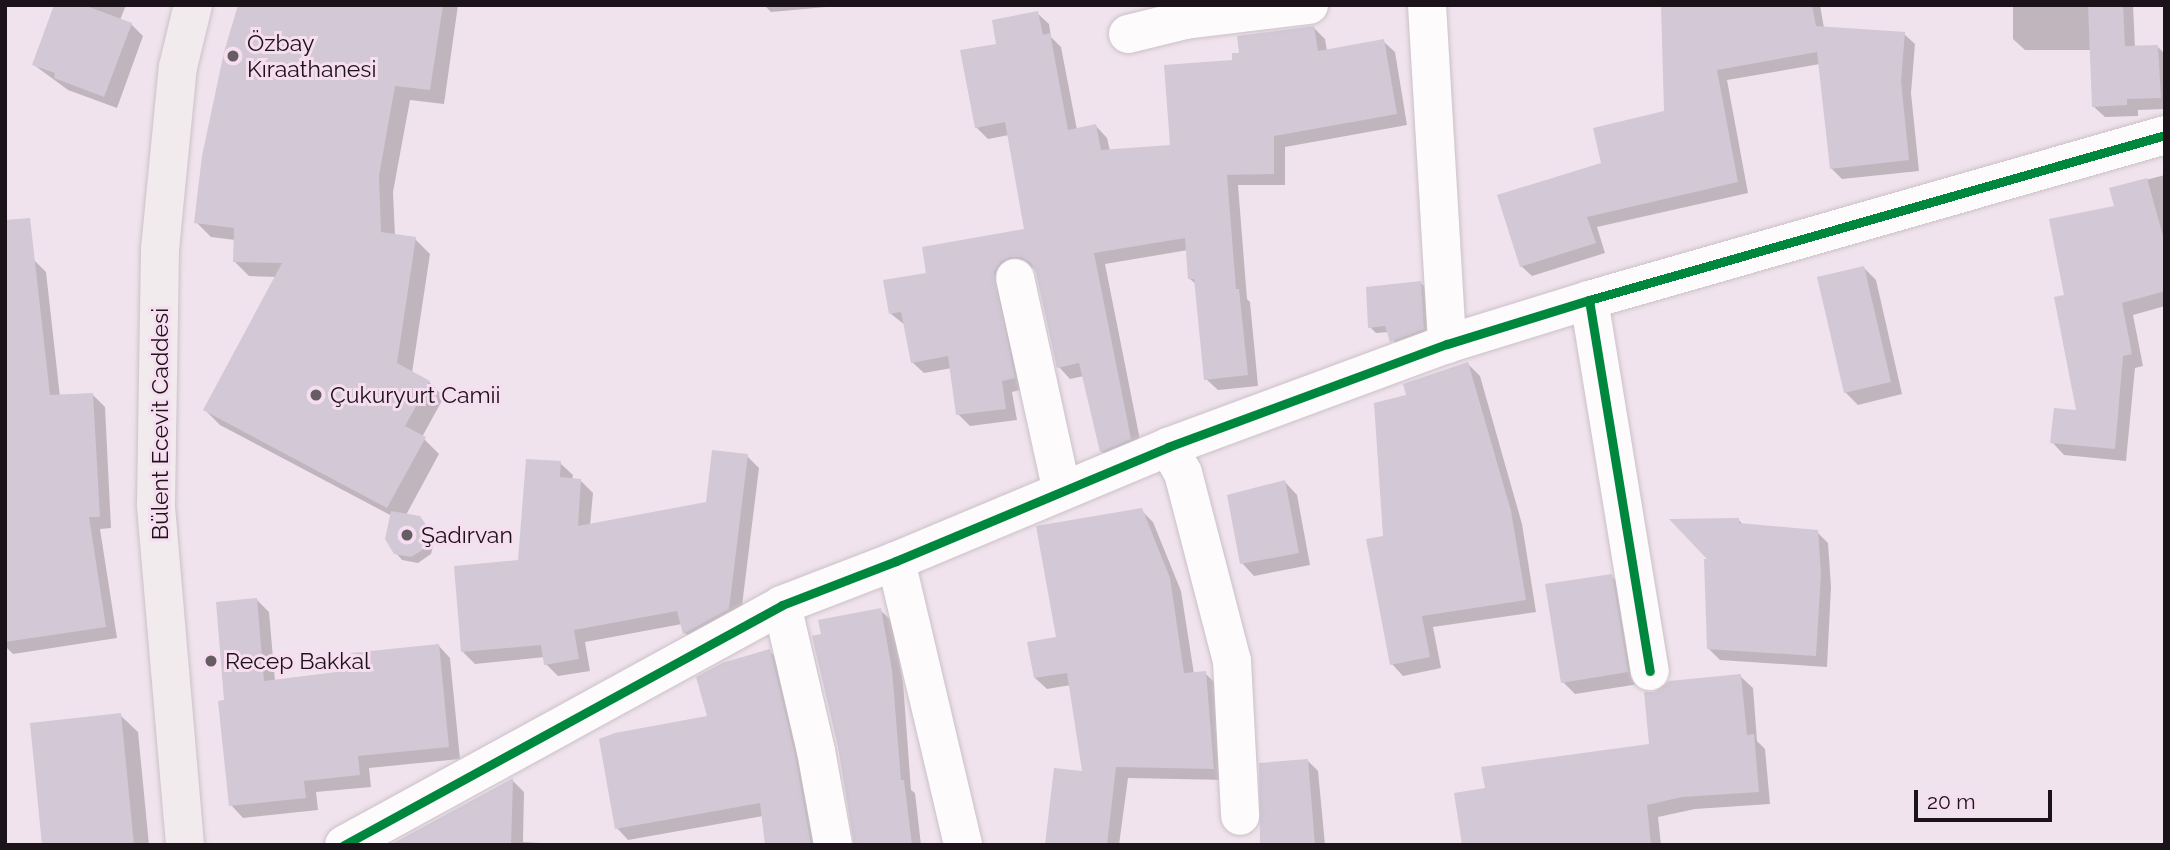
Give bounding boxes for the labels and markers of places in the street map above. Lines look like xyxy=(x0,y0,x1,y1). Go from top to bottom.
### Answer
place label: Özbay Kıraathanesi xyxy=(247,29,376,83)
marker: Özbay Kıraathanesi xyxy=(225,48,241,64)
place label: Çukuryurt Camii xyxy=(330,381,501,409)
marker: Çukuryurt Camii xyxy=(308,387,324,403)
place label: Şadırvan xyxy=(421,521,513,549)
marker: Şadırvan xyxy=(399,527,415,543)
place label: Recep Bakkal xyxy=(225,647,370,675)
marker: Recep Bakkal xyxy=(203,653,219,669)

